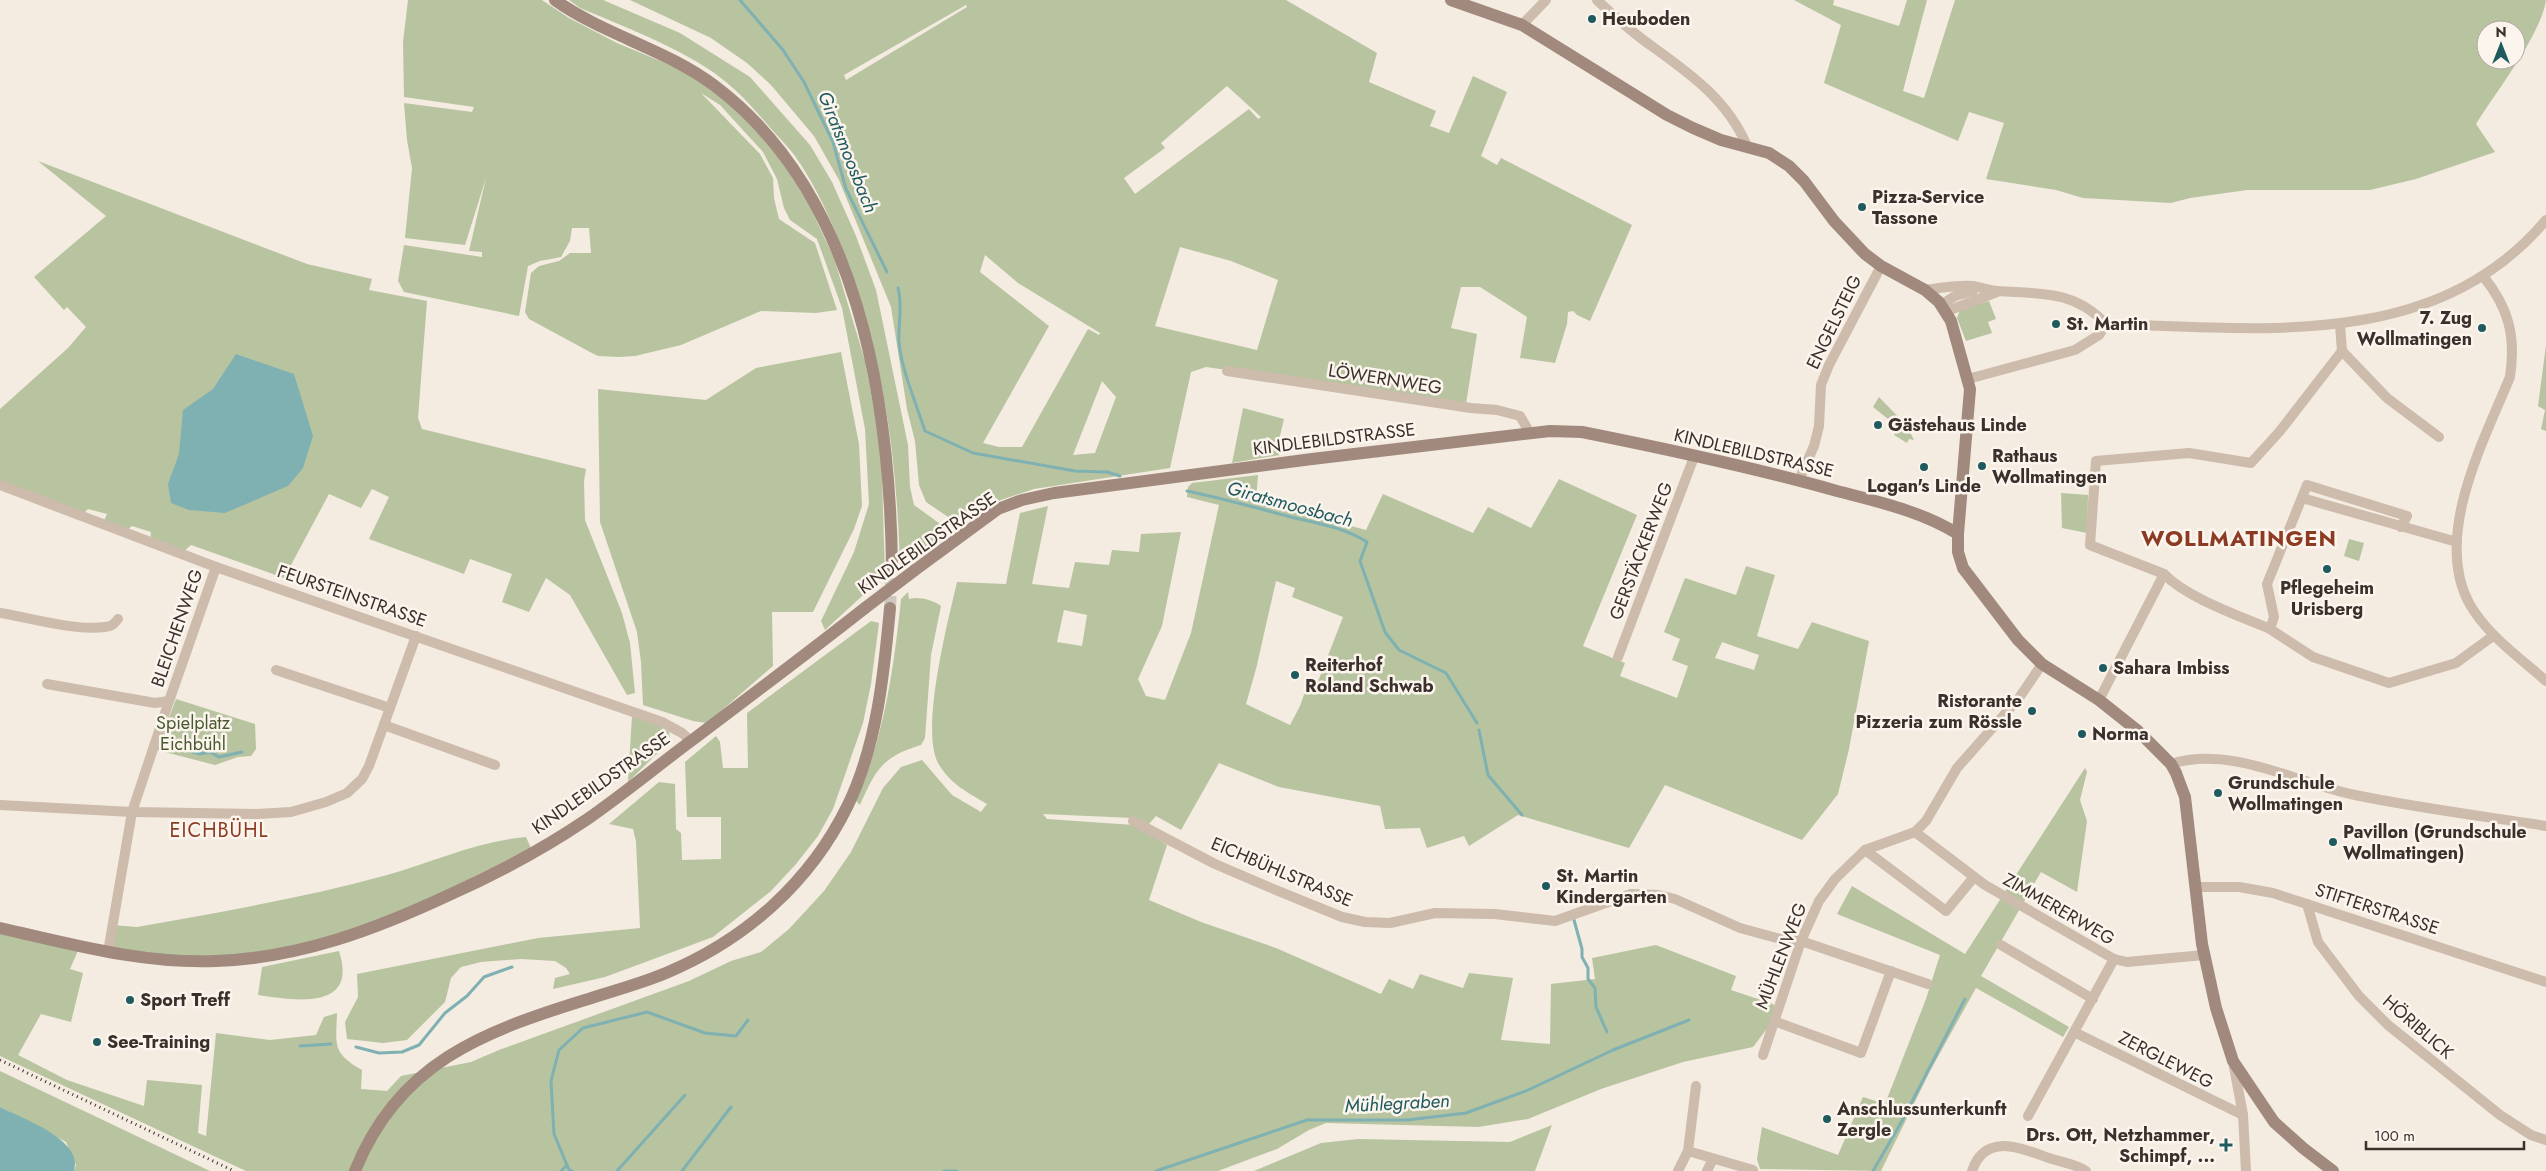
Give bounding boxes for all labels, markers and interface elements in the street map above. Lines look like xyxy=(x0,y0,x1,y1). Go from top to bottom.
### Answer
place label: Heuboden xyxy=(1602,6,1690,32)
marker: Heuboden xyxy=(1586,13,1598,25)
north arrow xyxy=(2476,20,2526,70)
text: N xyxy=(2495,22,2507,42)
water label: Giratsmoosbach xyxy=(811,87,885,217)
place label: Pizza-Service Tassone xyxy=(1872,184,1984,231)
marker: Pizza-Service Tassone xyxy=(1856,201,1868,213)
street label: ENGELSTEIG xyxy=(1800,270,1868,374)
place label: 7. Zug Wollmatingen xyxy=(2357,305,2472,352)
place label: St. Martin xyxy=(2066,311,2148,337)
marker: St. Martin xyxy=(2050,318,2062,330)
marker: 7. Zug Wollmatingen xyxy=(2476,322,2488,334)
street label: LÖWERNWEG xyxy=(1326,357,1444,401)
place label: Gästehaus Linde xyxy=(1888,412,2027,438)
street label: KINDLEBILDSTRASSE xyxy=(1251,416,1417,462)
marker: Gästehaus Linde xyxy=(1872,419,1884,431)
street label: KINDLEBILDSTRASSE xyxy=(1671,422,1837,484)
place label: Rathaus Wollmatingen xyxy=(1992,443,2107,490)
marker: Rathaus Wollmatingen xyxy=(1976,460,1988,472)
marker: Logan's Linde xyxy=(1918,461,1930,473)
place label: Logan's Linde xyxy=(1867,473,1981,499)
water label: Giratsmoosbach xyxy=(1224,474,1356,534)
street label: GERSTÄCKERWEG xyxy=(1603,478,1679,624)
street label: KINDLEBILDSTRASSE xyxy=(853,485,1001,601)
district label: WOLLMATINGEN xyxy=(2141,522,2337,554)
street label: FEURSTEINSTRASSE xyxy=(274,558,430,634)
marker: Pflegeheim Urisberg xyxy=(2321,563,2333,575)
street label: BLEICHENWEG xyxy=(145,565,209,690)
place label: Pflegeheim Urisberg xyxy=(2280,575,2374,622)
place label: Reiterhof Roland Schwab xyxy=(1305,652,1433,699)
place label: Sahara Imbiss xyxy=(2113,655,2229,681)
marker: Sahara Imbiss xyxy=(2097,662,2109,674)
marker: Reiterhof Roland Schwab xyxy=(1289,669,1301,681)
place label: Ristorante Pizzeria zum Rössle xyxy=(1855,688,2022,735)
marker: Ristorante Pizzeria zum Rössle xyxy=(2026,705,2038,717)
park label: Spielplatz Eichbühl xyxy=(156,710,231,757)
place label: Norma xyxy=(2092,721,2149,747)
street label: KINDLEBILDSTRASSE xyxy=(527,725,675,841)
marker: Norma xyxy=(2076,728,2088,740)
place label: Grundschule Wollmatingen xyxy=(2228,770,2343,817)
marker: Grundschule Wollmatingen xyxy=(2212,787,2224,799)
district label: EICHBÜHL xyxy=(170,816,268,845)
place label: Pavillon (Grundschule Wollmatingen) xyxy=(2343,819,2527,866)
street label: EICHBÜHLSTRASSE xyxy=(1207,830,1357,914)
marker: Pavillon (Grundschule Wollmatingen) xyxy=(2327,836,2339,848)
place label: St. Martin Kindergarten xyxy=(1556,863,1667,910)
street label: ZIMMERERWEG xyxy=(1998,866,2120,952)
street label: STIFTERSTRASSE xyxy=(2312,877,2442,941)
marker: St. Martin Kindergarten xyxy=(1540,880,1552,892)
street label: MÜHLENWEG xyxy=(1749,899,1813,1013)
place label: Sport Treff xyxy=(140,987,231,1013)
street label: HÖRIBLICK xyxy=(2377,989,2460,1066)
marker: Sport Treff xyxy=(124,994,136,1006)
street label: ZERGLEWEG xyxy=(2114,1025,2218,1095)
place label: See-Training xyxy=(107,1029,210,1055)
marker: See-Training xyxy=(91,1036,103,1048)
water label: Mühlegraben xyxy=(1344,1087,1450,1119)
place label: Anschlussunterkunft Zergle xyxy=(1836,1096,2007,1143)
marker: Anschlussunterkunft Zergle xyxy=(1821,1113,1833,1125)
scale bar xyxy=(2366,1118,2524,1150)
place label: Drs. Ott, Netzhammer, Schimpf, ... xyxy=(2026,1122,2215,1169)
text: 100 m xyxy=(2374,1125,2415,1147)
marker: Drs. Ott, Netzhammer, Schimpf, ... xyxy=(2219,1138,2233,1152)

